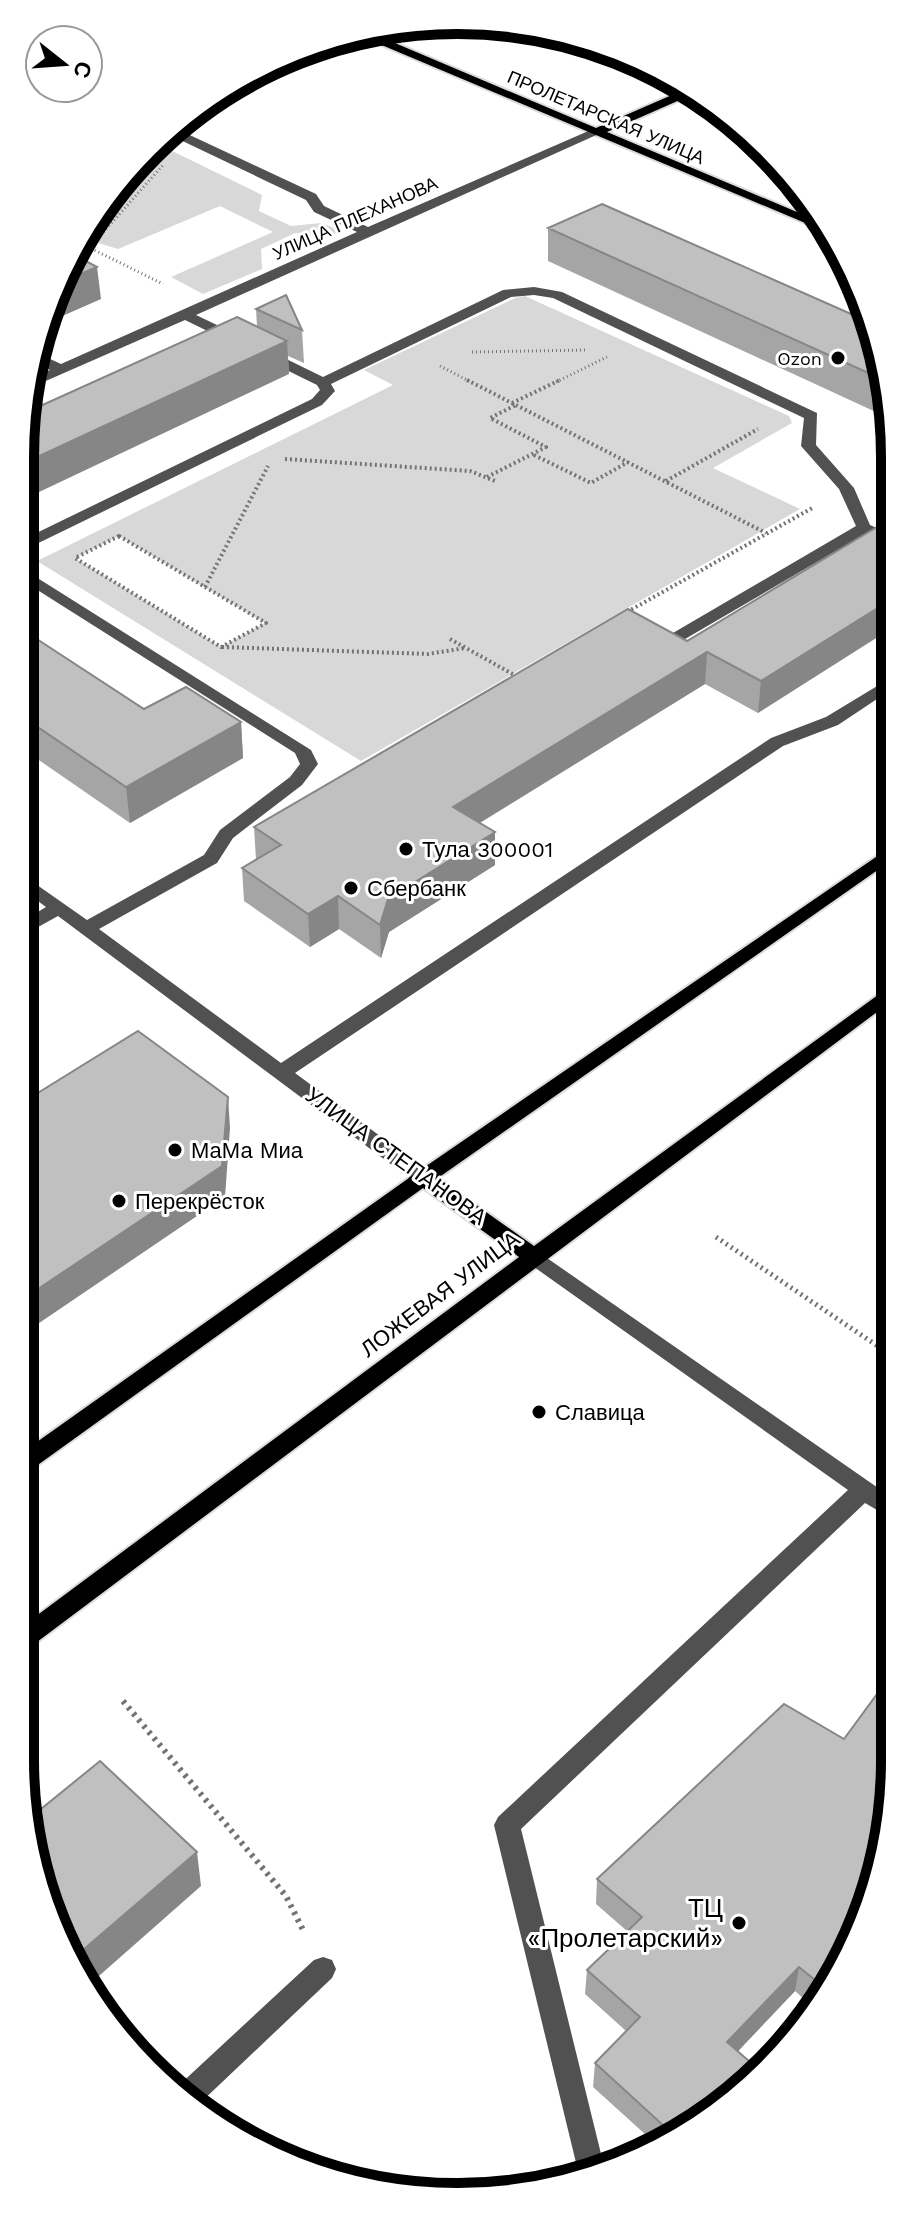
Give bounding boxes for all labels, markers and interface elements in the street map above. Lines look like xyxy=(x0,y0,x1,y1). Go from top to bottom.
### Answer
north arrow xyxy=(24,24,104,104)
text: С xyxy=(68,58,97,81)
street label: ПРОЛЕТАРСКАЯ УЛИЦА xyxy=(504,66,708,168)
street label: УЛИЦА ПЛЕХАНОВА xyxy=(269,172,441,264)
place label: Ozon xyxy=(777,348,822,369)
marker: Ozon xyxy=(829,349,847,367)
place label: Тула 300001 xyxy=(422,837,553,862)
marker: Тула 300001 xyxy=(397,840,415,858)
place label: Сбербанк xyxy=(367,876,466,901)
marker: Сбербанк xyxy=(342,879,360,897)
street label: УЛИЦА СТЕПАНОВА xyxy=(301,1082,492,1230)
place label: МаМа Миа xyxy=(191,1138,304,1163)
marker: МаМа Миа xyxy=(166,1141,184,1159)
place label: Перекрёсток xyxy=(135,1189,265,1214)
marker: Перекрёсток xyxy=(110,1192,128,1210)
street label: ЛОЖЕВАЯ УЛИЦА xyxy=(356,1226,525,1362)
place label: Славица xyxy=(555,1400,646,1425)
marker: Славица xyxy=(530,1403,548,1421)
place label: ТЦ «Пролетарский» xyxy=(528,1893,723,1953)
marker: ТЦ «Пролетарский» xyxy=(730,1914,748,1932)

